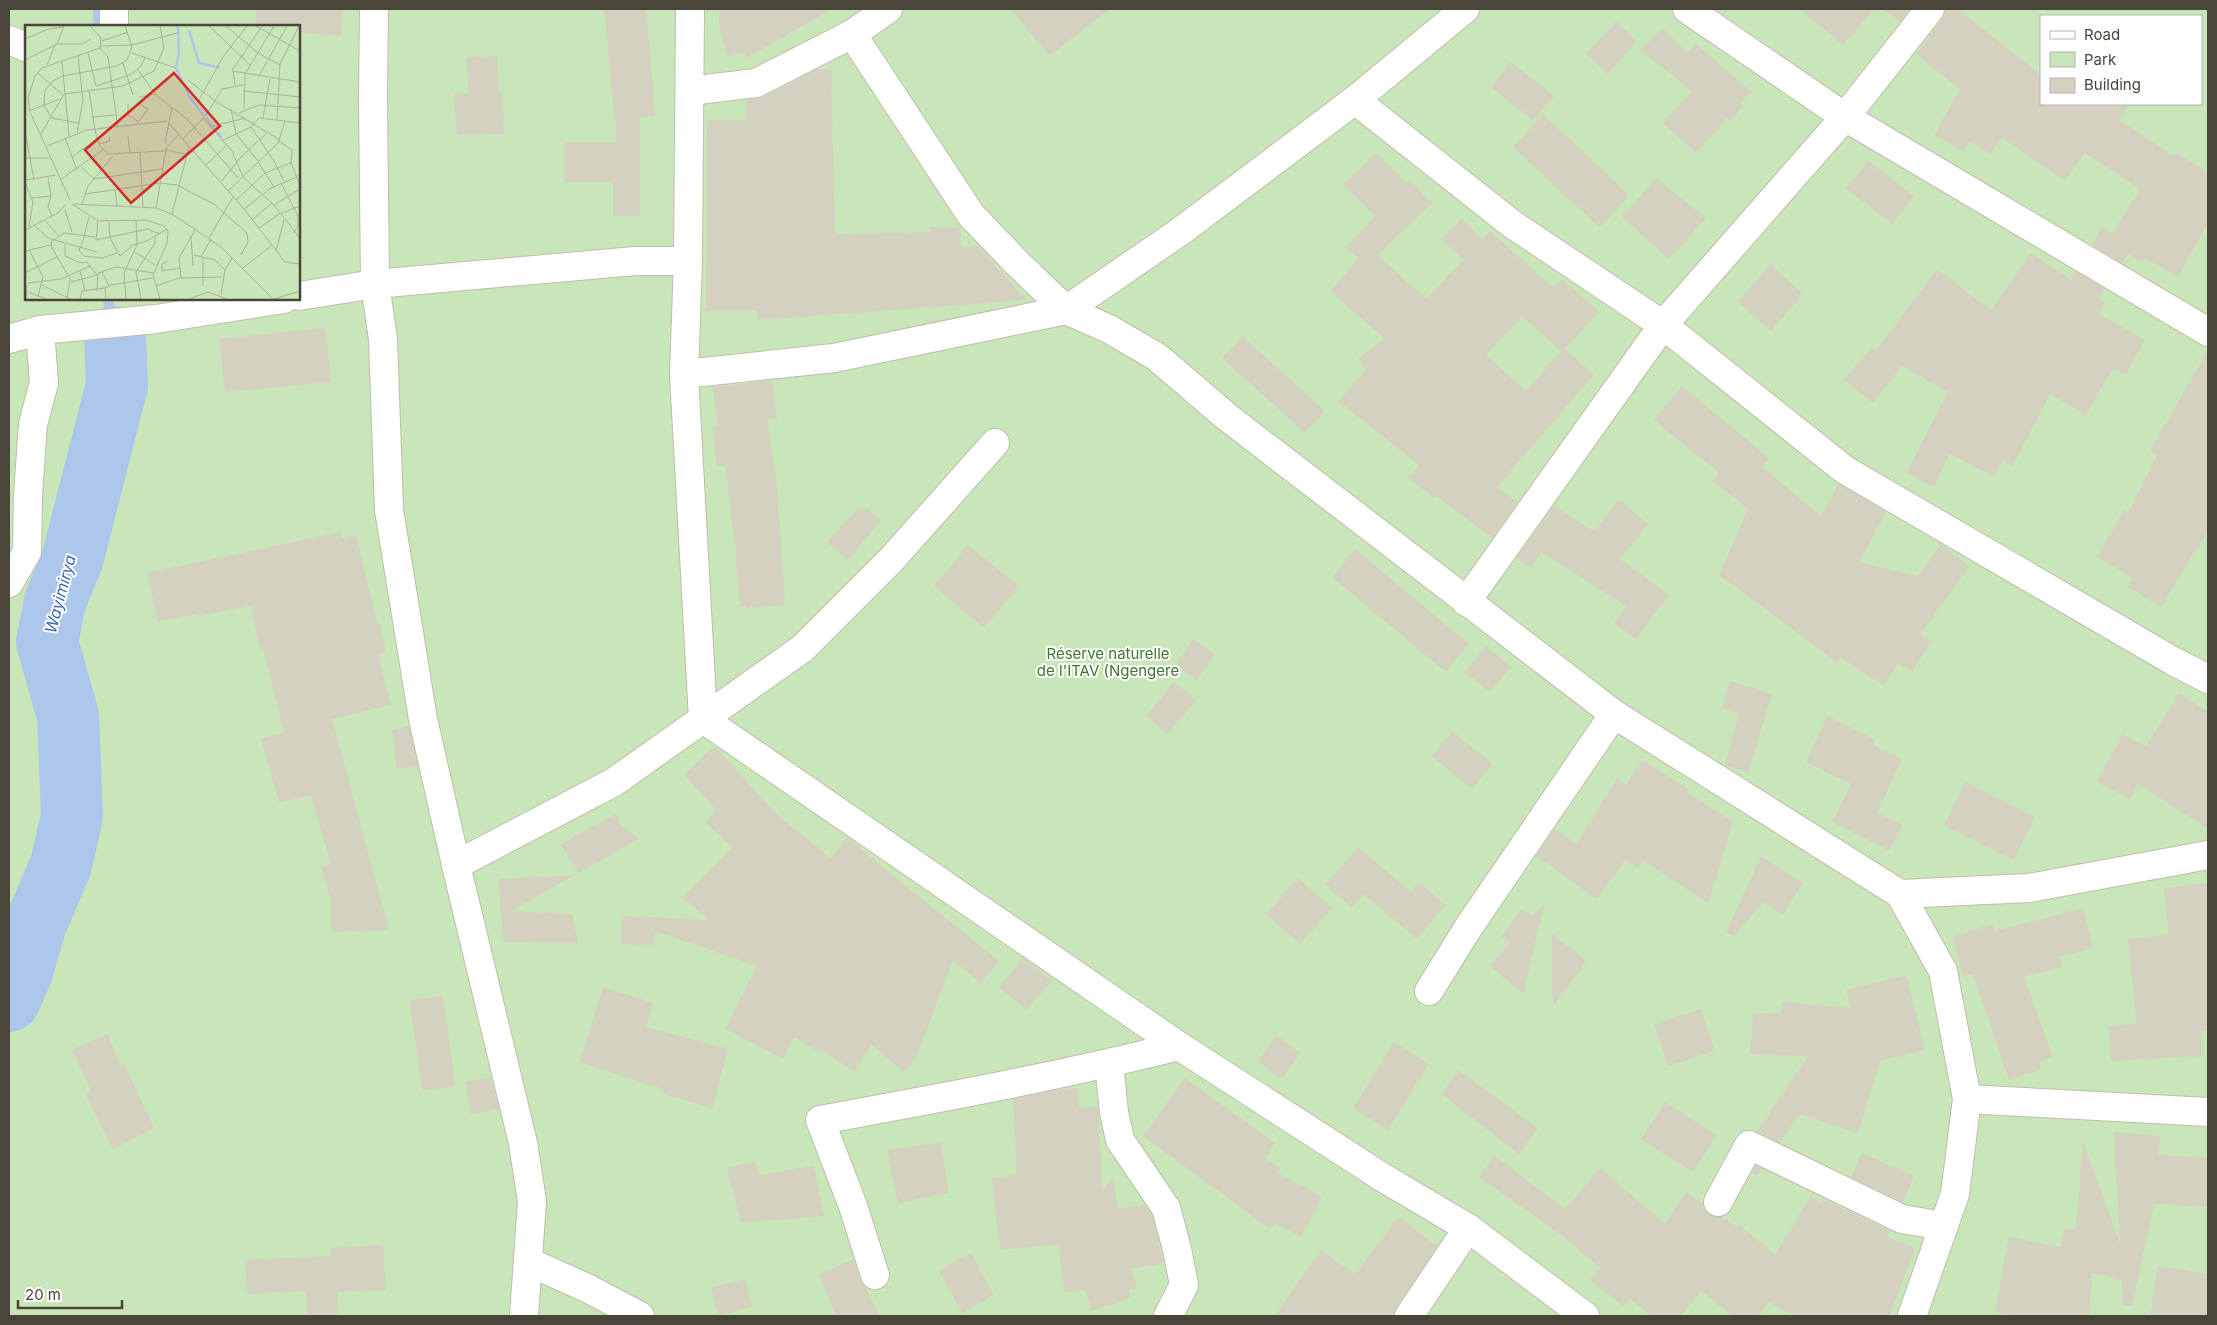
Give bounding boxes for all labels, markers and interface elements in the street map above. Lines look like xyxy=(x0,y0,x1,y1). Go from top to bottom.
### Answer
legend xyxy=(2040,15,2202,105)
inset map xyxy=(25,25,300,300)
text: Road xyxy=(2084,25,2120,44)
text: Park xyxy=(2084,50,2117,69)
text: Building xyxy=(2084,75,2141,94)
water label: Wayimirya xyxy=(40,553,80,635)
park label: Réserve naturelle de l'ITAV (Ngengere xyxy=(1037,644,1179,680)
scale bar xyxy=(18,1278,121,1310)
text: 20 m xyxy=(25,1285,61,1304)

